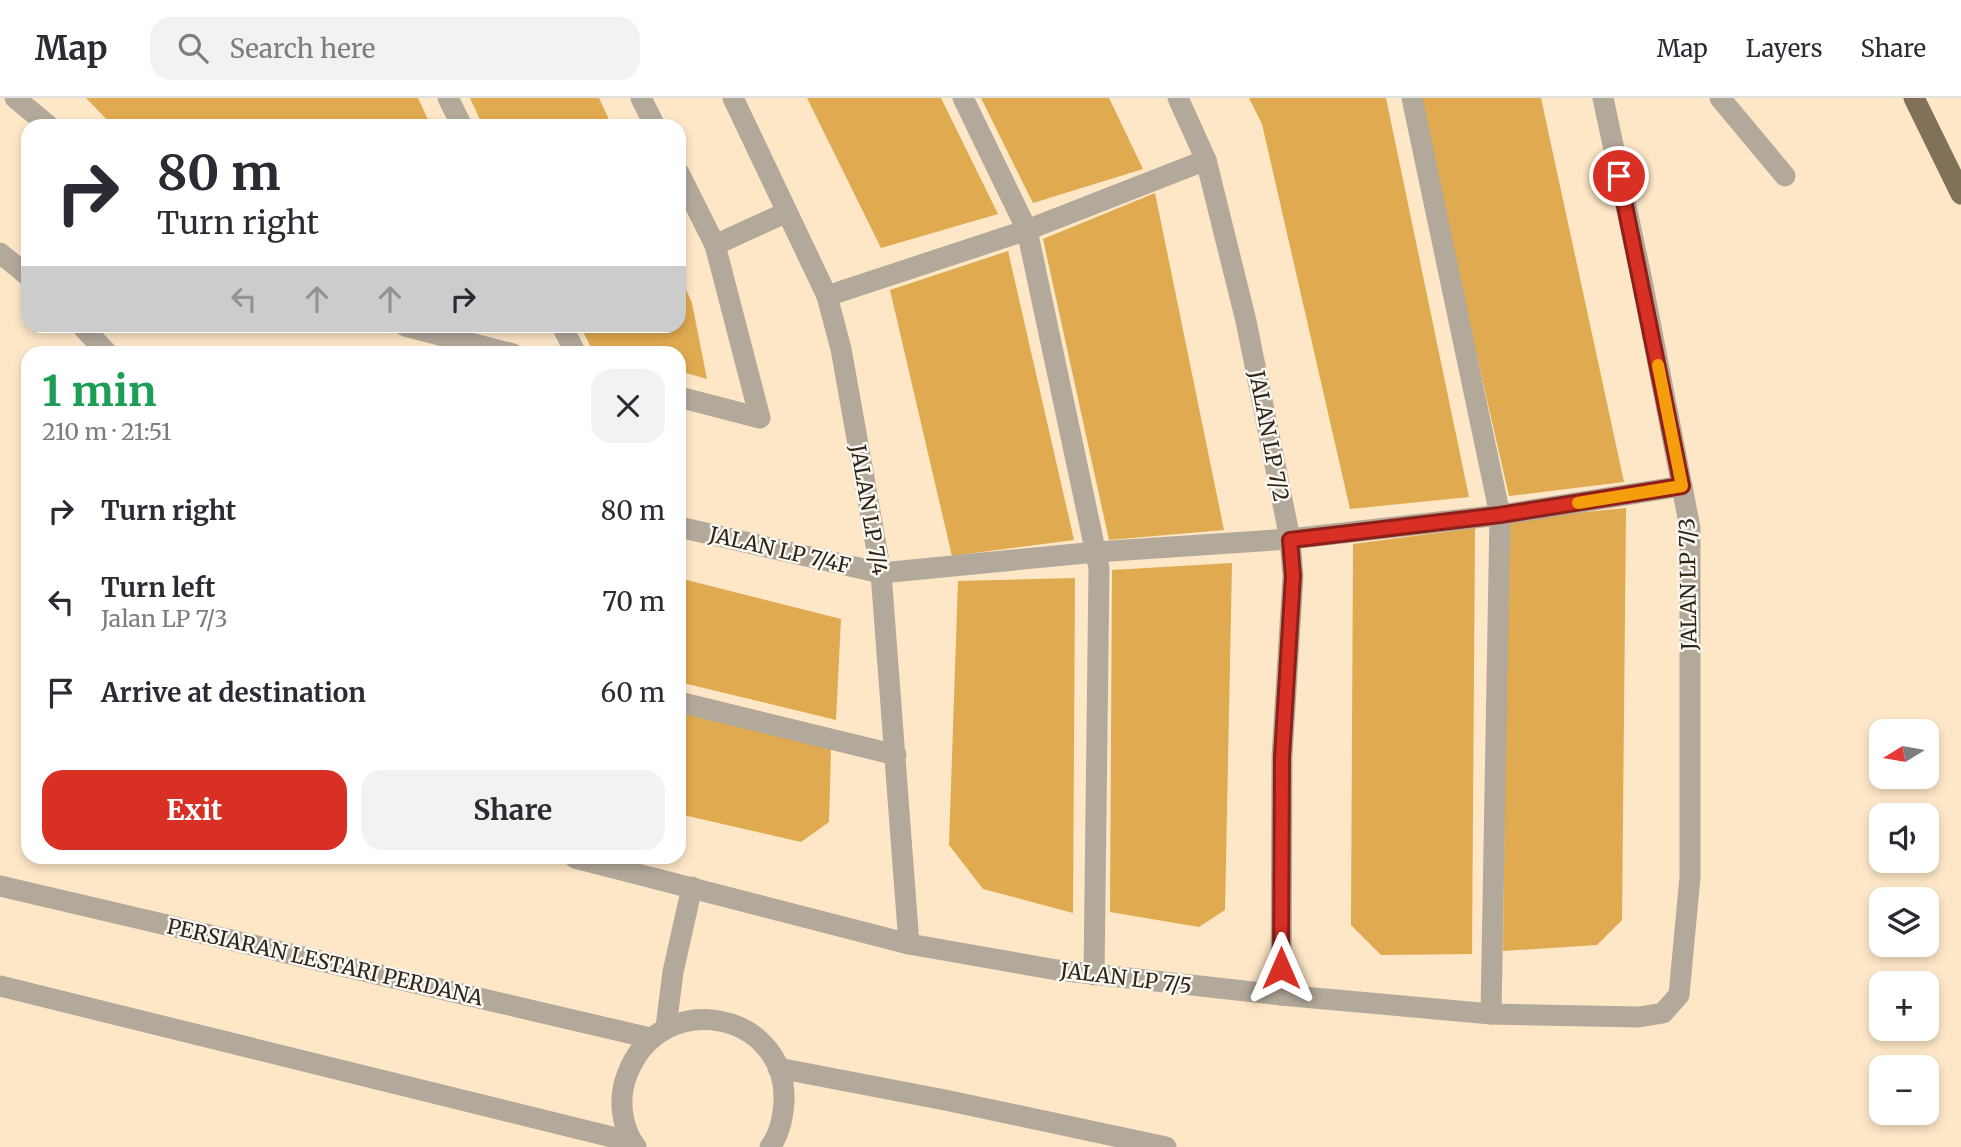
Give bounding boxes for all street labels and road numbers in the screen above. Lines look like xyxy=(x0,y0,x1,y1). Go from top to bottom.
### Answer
street label: JALAN LP 7/2 xyxy=(1243,367,1295,504)
street label: JALAN LP 7/4 xyxy=(844,442,894,577)
street label: JALAN LP 7/3 xyxy=(1673,518,1703,651)
street label: JALAN LP 7/4F xyxy=(706,520,853,579)
street label: PERSIARAN LESTARI PERDANA xyxy=(164,912,486,1012)
street label: JALAN LP 7/5 xyxy=(1058,956,1193,999)

